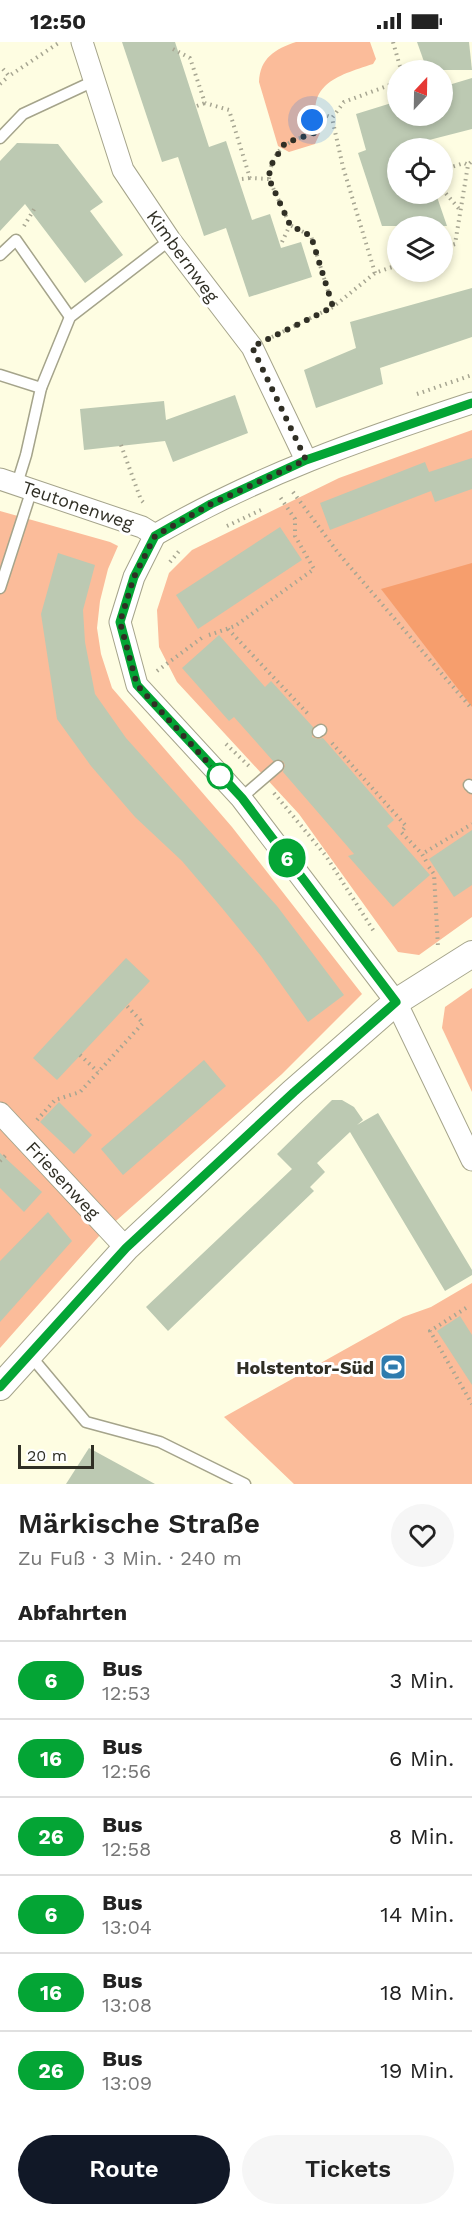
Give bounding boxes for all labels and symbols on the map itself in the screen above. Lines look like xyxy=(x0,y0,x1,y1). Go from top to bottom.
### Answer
north arrow xyxy=(387,60,453,126)
your location xyxy=(297,105,327,135)
street label: Kimbernweg xyxy=(143,206,224,306)
street label: Teutonenweg xyxy=(20,476,137,534)
unlabelled marker xyxy=(207,763,233,789)
line badge: 6 xyxy=(268,838,306,878)
street label: Friesenweg xyxy=(22,1137,105,1223)
sports icon: Holstentor-Süd xyxy=(378,1352,408,1382)
place label: Holstentor-Süd xyxy=(236,1357,374,1378)
scale bar xyxy=(18,1442,94,1470)

